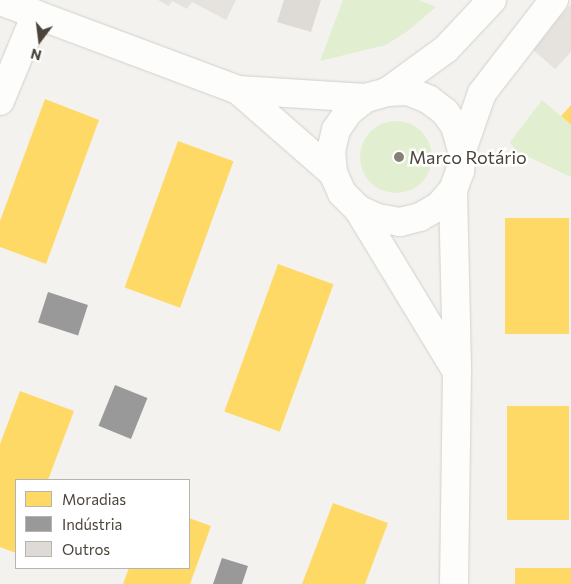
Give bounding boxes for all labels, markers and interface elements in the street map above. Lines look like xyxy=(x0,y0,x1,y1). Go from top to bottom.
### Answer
north arrow xyxy=(15,15,65,65)
text: N xyxy=(29,45,43,65)
place label: Marco Rotário xyxy=(409,146,527,168)
marker: Marco Rotário xyxy=(393,151,405,163)
legend xyxy=(15,479,190,569)
text: Moradias xyxy=(62,490,126,508)
text: Indústria xyxy=(62,515,122,533)
text: Outros xyxy=(62,540,110,558)

